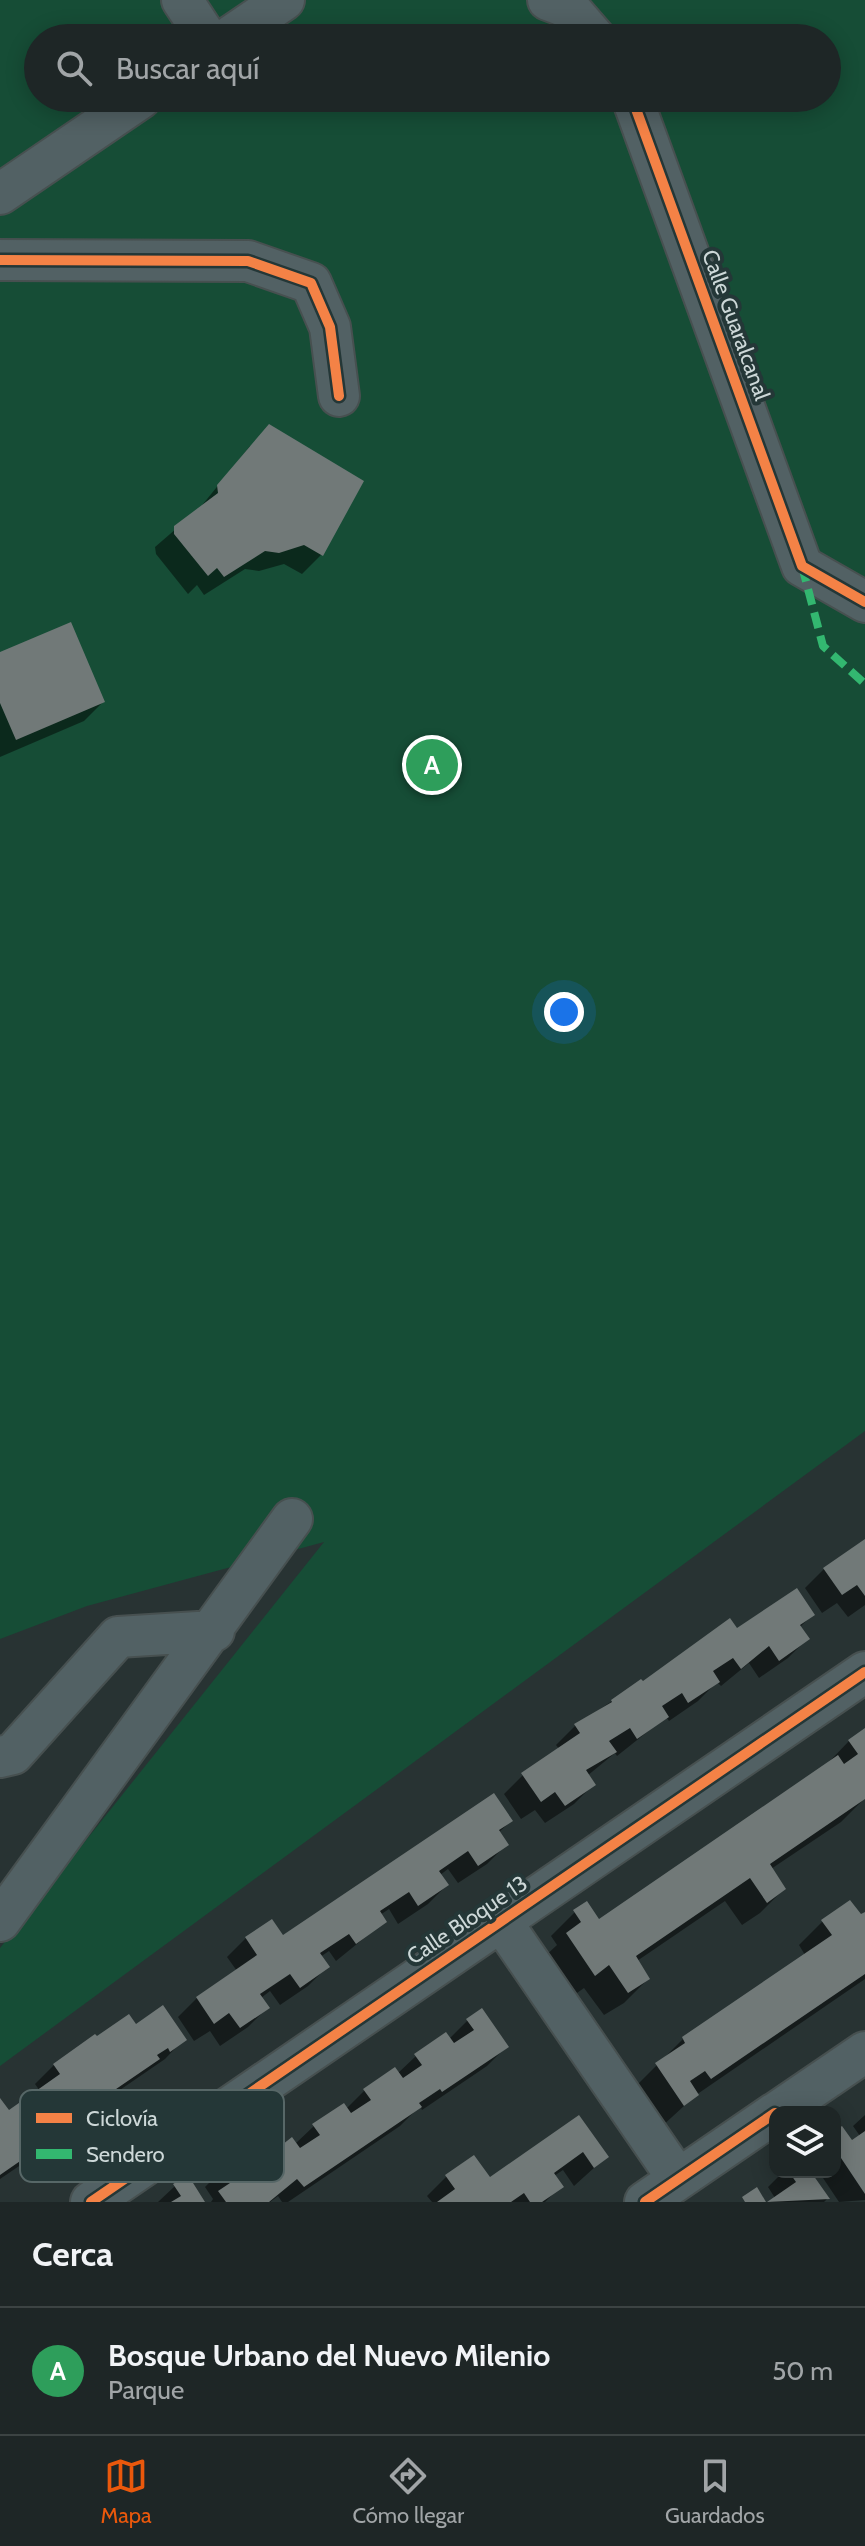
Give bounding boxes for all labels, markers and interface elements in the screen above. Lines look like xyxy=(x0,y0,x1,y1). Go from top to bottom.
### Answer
search box xyxy=(24,24,841,112)
icon: search xyxy=(52,46,96,90)
text: Buscar aquí xyxy=(116,50,259,87)
street label: Calle Guaralcanal xyxy=(696,246,776,405)
pin: A xyxy=(406,735,458,795)
your location xyxy=(544,992,584,1032)
street label: Calle Bloque 13 xyxy=(401,1870,533,1970)
legend xyxy=(20,2090,284,2182)
text: Ciclovía xyxy=(86,2105,158,2132)
map controls xyxy=(769,2106,841,2178)
button: layers xyxy=(769,2106,841,2178)
text: Sendero xyxy=(86,2141,165,2168)
text: Cerca xyxy=(32,2233,113,2275)
text: Bosque Urbano del Nuevo Milenio xyxy=(108,2337,550,2374)
text: A xyxy=(50,2355,66,2387)
text: 50 m xyxy=(772,2355,833,2387)
text: Parque xyxy=(108,2374,184,2406)
tab: Mapa xyxy=(100,2454,152,2529)
tab: Cómo llegar xyxy=(352,2454,464,2529)
tab: Guardados xyxy=(665,2454,765,2529)

